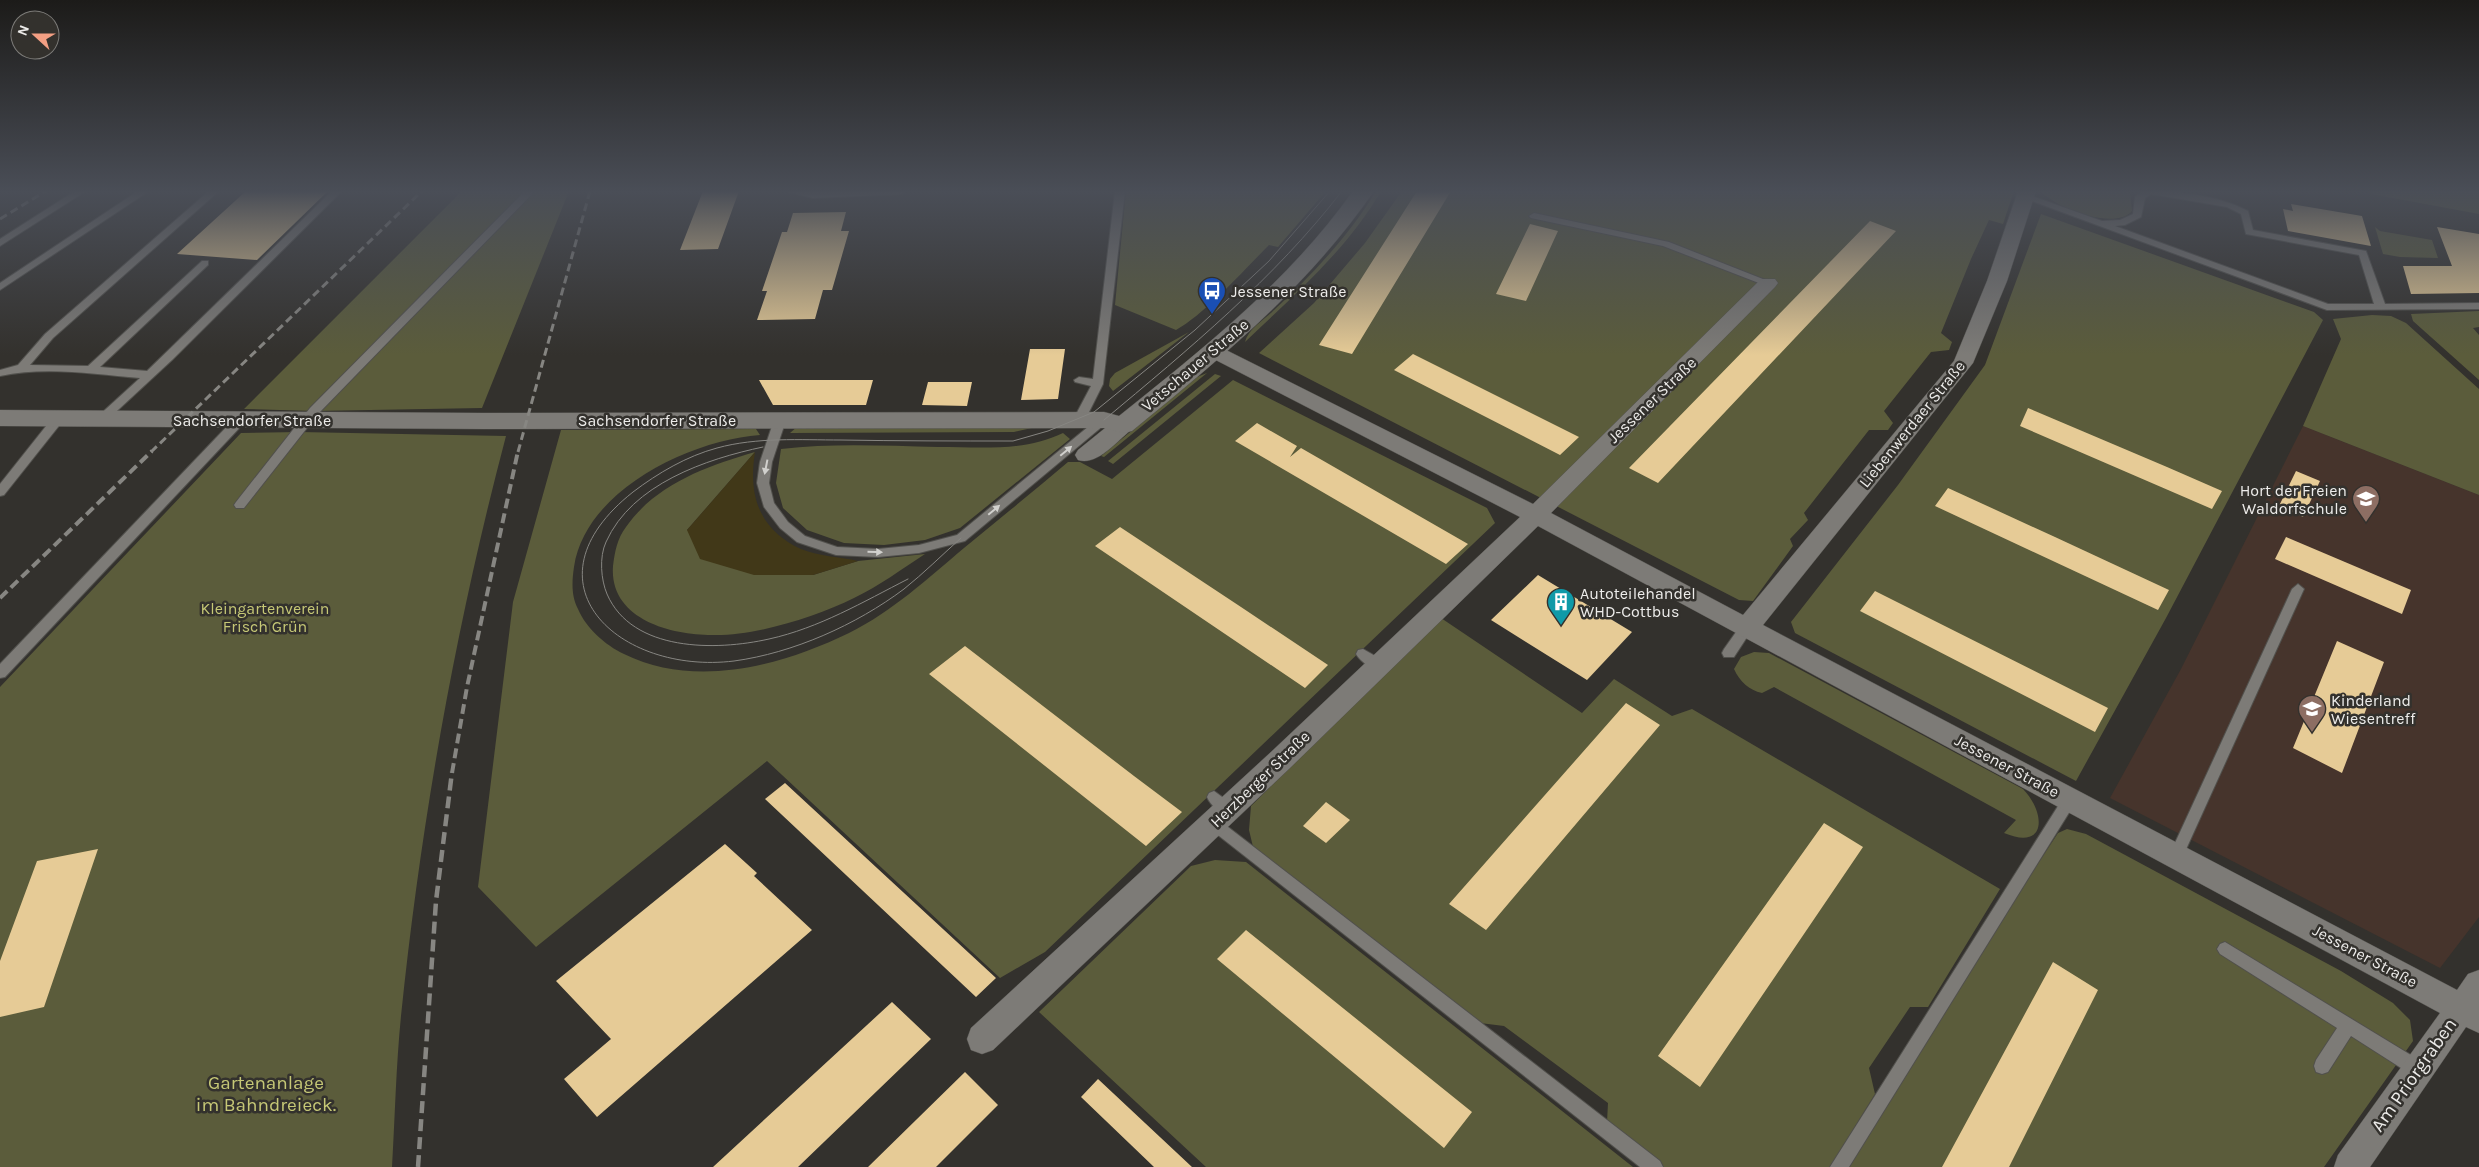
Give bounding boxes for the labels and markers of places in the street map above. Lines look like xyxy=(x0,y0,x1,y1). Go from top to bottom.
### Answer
bus stop icon: Jessener Straße xyxy=(1197,276,1227,315)
place label: Jessener Straße xyxy=(1231,282,1346,301)
place label: Hort der Freien Waldorfschule xyxy=(2240,481,2347,518)
school or university icon: Hort der Freien Waldorfschule xyxy=(2351,484,2381,523)
place label: Autoteilehandel WHD-Cottbus xyxy=(1580,584,1696,621)
building icon: Autoteilehandel WHD-Cottbus xyxy=(1546,587,1576,626)
place label: Kinderland Wiesentreff xyxy=(2331,691,2416,728)
school or university icon: Kinderland Wiesentreff xyxy=(2297,694,2327,733)

